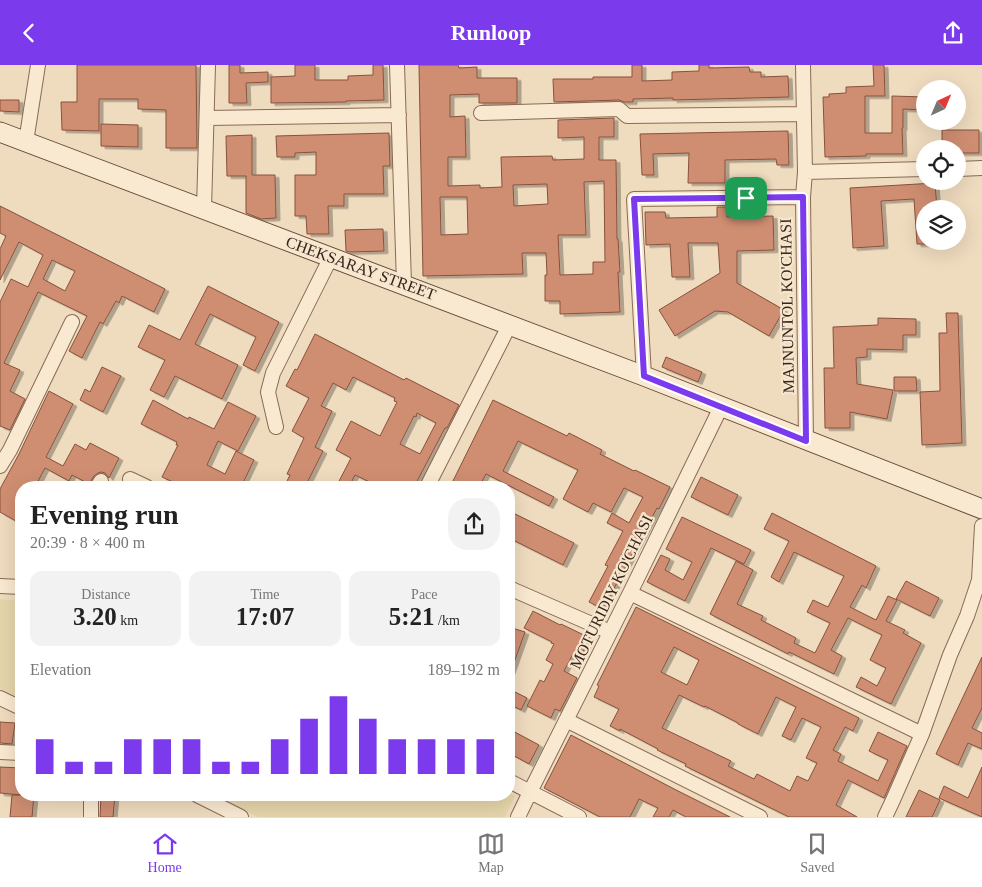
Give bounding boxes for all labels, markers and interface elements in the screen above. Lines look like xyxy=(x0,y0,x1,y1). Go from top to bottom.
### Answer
icon: back xyxy=(15,19,43,47)
icon: share xyxy=(939,19,967,47)
text: Runloop xyxy=(451,20,531,45)
north arrow xyxy=(916,80,966,130)
map controls xyxy=(916,80,966,250)
button: locate xyxy=(916,140,966,190)
pin xyxy=(725,177,767,219)
icon: arrive xyxy=(732,184,760,212)
button: layers xyxy=(916,200,966,250)
street label: MAJNUNTOL KO'CHASI xyxy=(777,218,797,394)
street label: CHEKSARAY STREET xyxy=(284,233,439,303)
button: share xyxy=(448,498,500,550)
text: Evening run xyxy=(30,499,179,530)
street label: MOTURIDIY KO'CHASI xyxy=(566,512,656,672)
text: 20:39 · 8 × 400 m xyxy=(30,534,145,551)
text: Distance xyxy=(81,587,130,602)
text: Time xyxy=(250,587,280,602)
text: Pace xyxy=(411,587,438,602)
text: 3.20 xyxy=(73,603,117,630)
text: 17:07 xyxy=(236,603,294,630)
text: 5:21 xyxy=(389,603,435,630)
text: km xyxy=(117,613,138,628)
text: /km xyxy=(435,613,460,628)
text: Elevation xyxy=(30,661,91,678)
text: 189–192 m xyxy=(428,661,500,678)
tab: Home xyxy=(148,830,182,876)
tab: Map xyxy=(477,830,505,876)
tab: Saved xyxy=(800,830,834,876)

